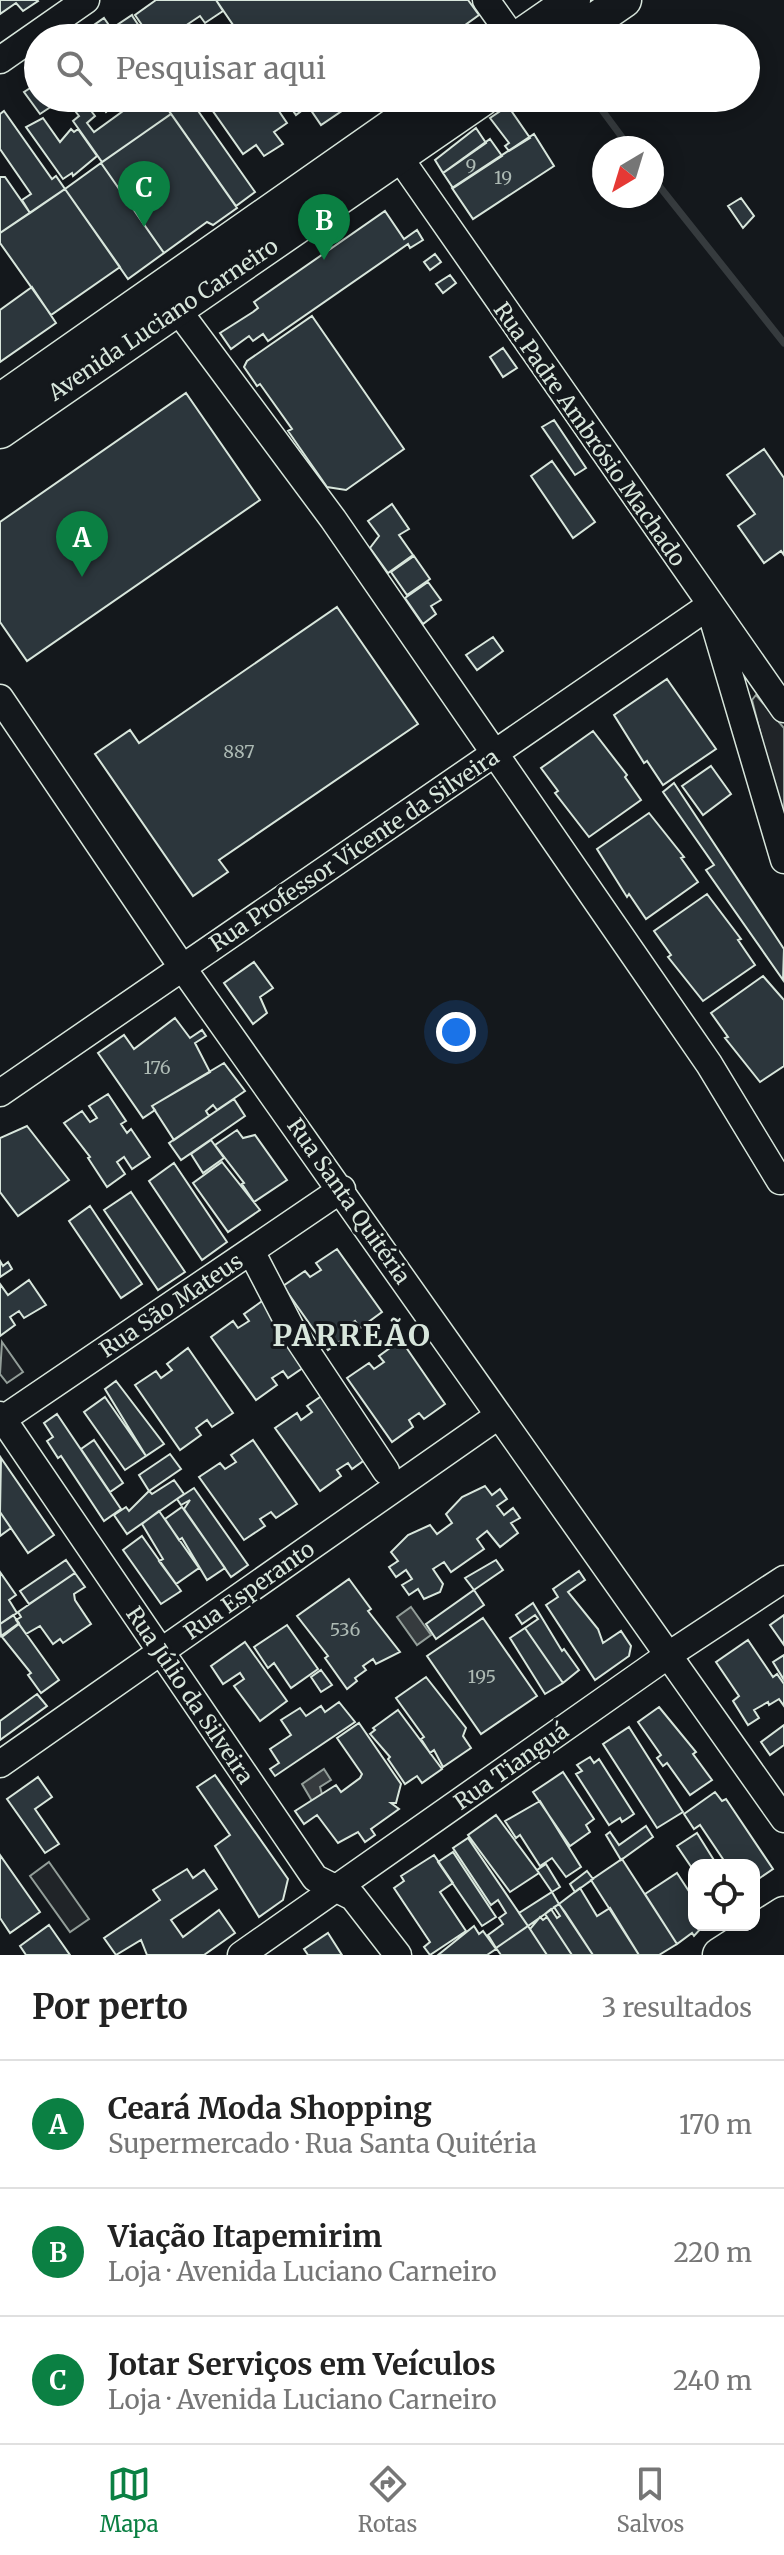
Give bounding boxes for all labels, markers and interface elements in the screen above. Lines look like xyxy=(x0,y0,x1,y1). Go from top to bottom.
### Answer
search box xyxy=(24,24,760,112)
icon: search xyxy=(52,46,96,90)
text: Pesquisar aqui xyxy=(116,49,326,87)
north arrow xyxy=(592,136,664,208)
house number: 9 xyxy=(466,154,476,177)
pin: C xyxy=(118,161,170,227)
house number: 19 xyxy=(494,166,512,189)
pin: B xyxy=(298,194,350,260)
street label: Avenida Luciano Carneiro xyxy=(42,232,283,407)
street label: Rua Padre Ambrósio Machado xyxy=(488,297,692,572)
pin: A xyxy=(56,511,108,577)
house number: 887 xyxy=(223,740,255,763)
street label: Rua Professor Vicente da Silveira xyxy=(204,742,504,958)
your location xyxy=(436,1012,476,1052)
house number: 176 xyxy=(143,1056,171,1079)
street label: Rua Santa Quitéria xyxy=(281,1113,417,1290)
street label: Rua São Mateus xyxy=(94,1247,248,1363)
district label: PARREÃO xyxy=(272,1316,432,1354)
street label: Rua Esperanto xyxy=(178,1535,320,1645)
street label: Rua Júlio da Silveira xyxy=(120,1601,260,1789)
house number: 536 xyxy=(330,1618,360,1641)
house number: 195 xyxy=(468,1665,496,1688)
street label: Rua Tianguá xyxy=(448,1716,574,1816)
map controls xyxy=(688,1859,760,1931)
button: locate xyxy=(688,1859,760,1931)
text: Por perto xyxy=(32,1986,188,2028)
text: 3 resultados xyxy=(601,1991,752,2024)
text: Ceará Moda Shopping xyxy=(108,2089,432,2127)
text: A xyxy=(49,2108,67,2141)
text: 170 m xyxy=(679,2108,752,2141)
text: Supermercado · Rua Santa Quitéria xyxy=(108,2127,537,2160)
text: Viação Itapemirim xyxy=(108,2217,382,2255)
text: B xyxy=(49,2236,67,2269)
text: 220 m xyxy=(673,2236,752,2269)
text: Loja · Avenida Luciano Carneiro xyxy=(108,2255,497,2288)
text: Jotar Serviços em Veículos xyxy=(108,2345,496,2383)
text: C xyxy=(49,2364,67,2397)
text: 240 m xyxy=(673,2364,752,2397)
text: Loja · Avenida Luciano Carneiro xyxy=(108,2383,497,2416)
tab: Mapa xyxy=(100,2462,159,2538)
tab: Rotas xyxy=(358,2462,417,2538)
tab: Salvos xyxy=(617,2462,684,2538)

